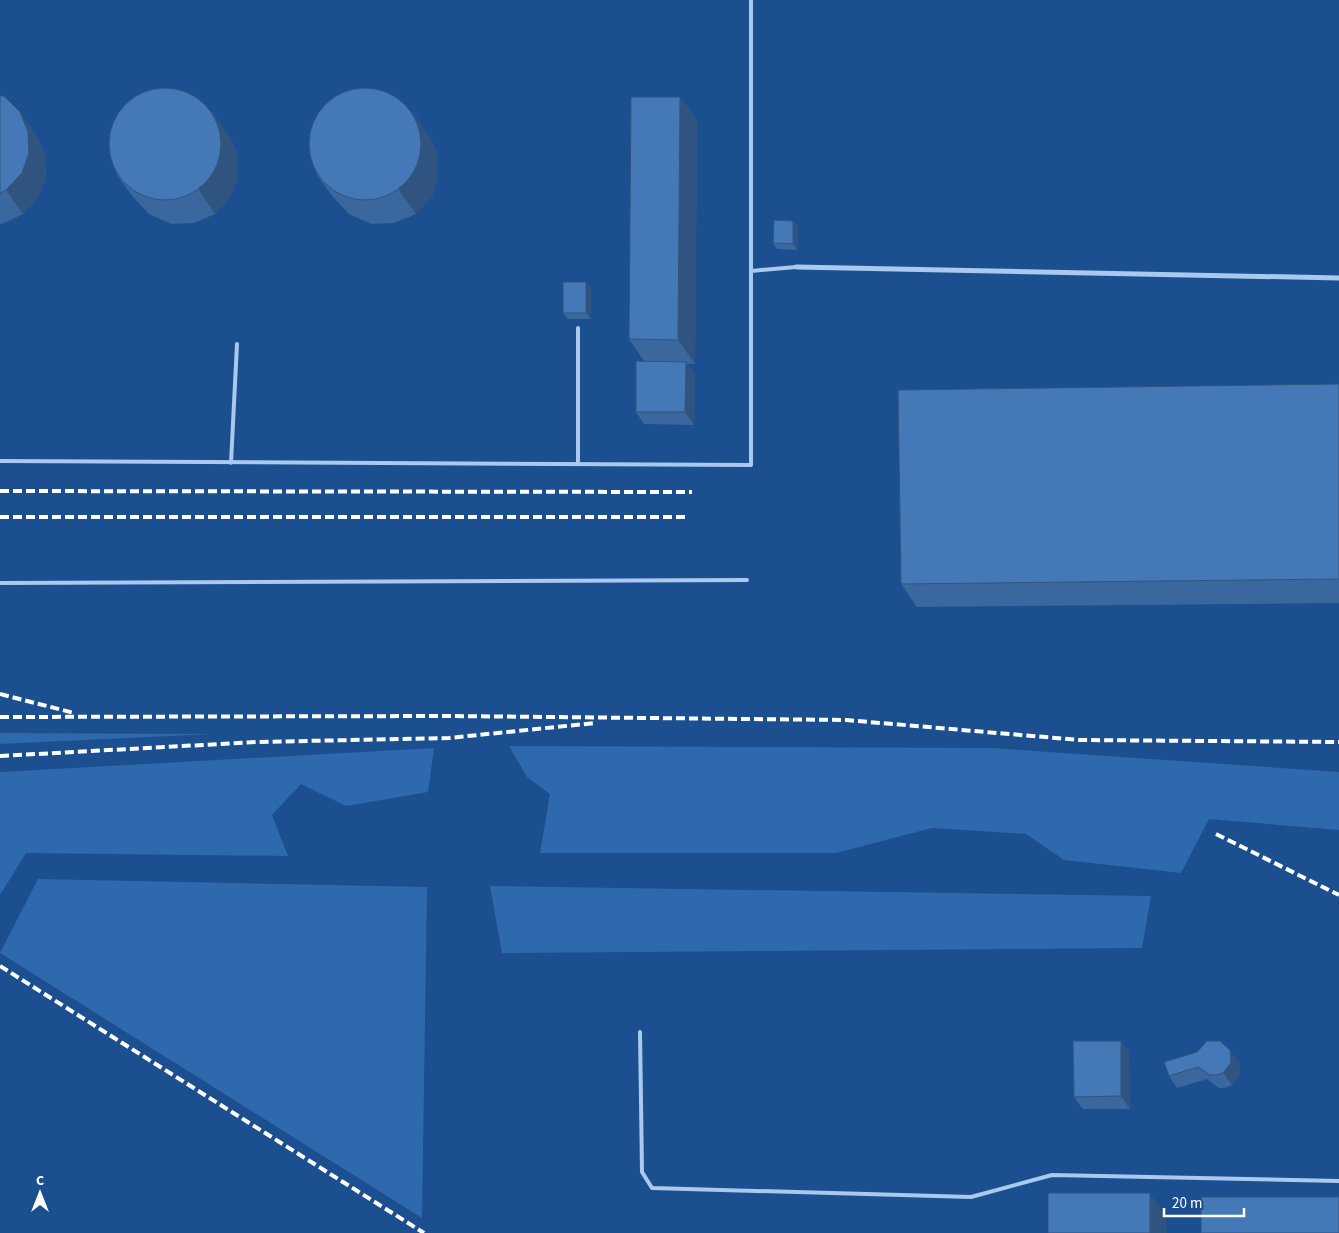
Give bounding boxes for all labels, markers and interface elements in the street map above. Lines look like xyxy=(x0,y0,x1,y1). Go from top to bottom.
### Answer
north arrow xyxy=(15,1168,65,1218)
text: С xyxy=(36,1171,44,1191)
scale bar xyxy=(1164,1186,1244,1218)
text: 20 m xyxy=(1172,1193,1202,1214)

